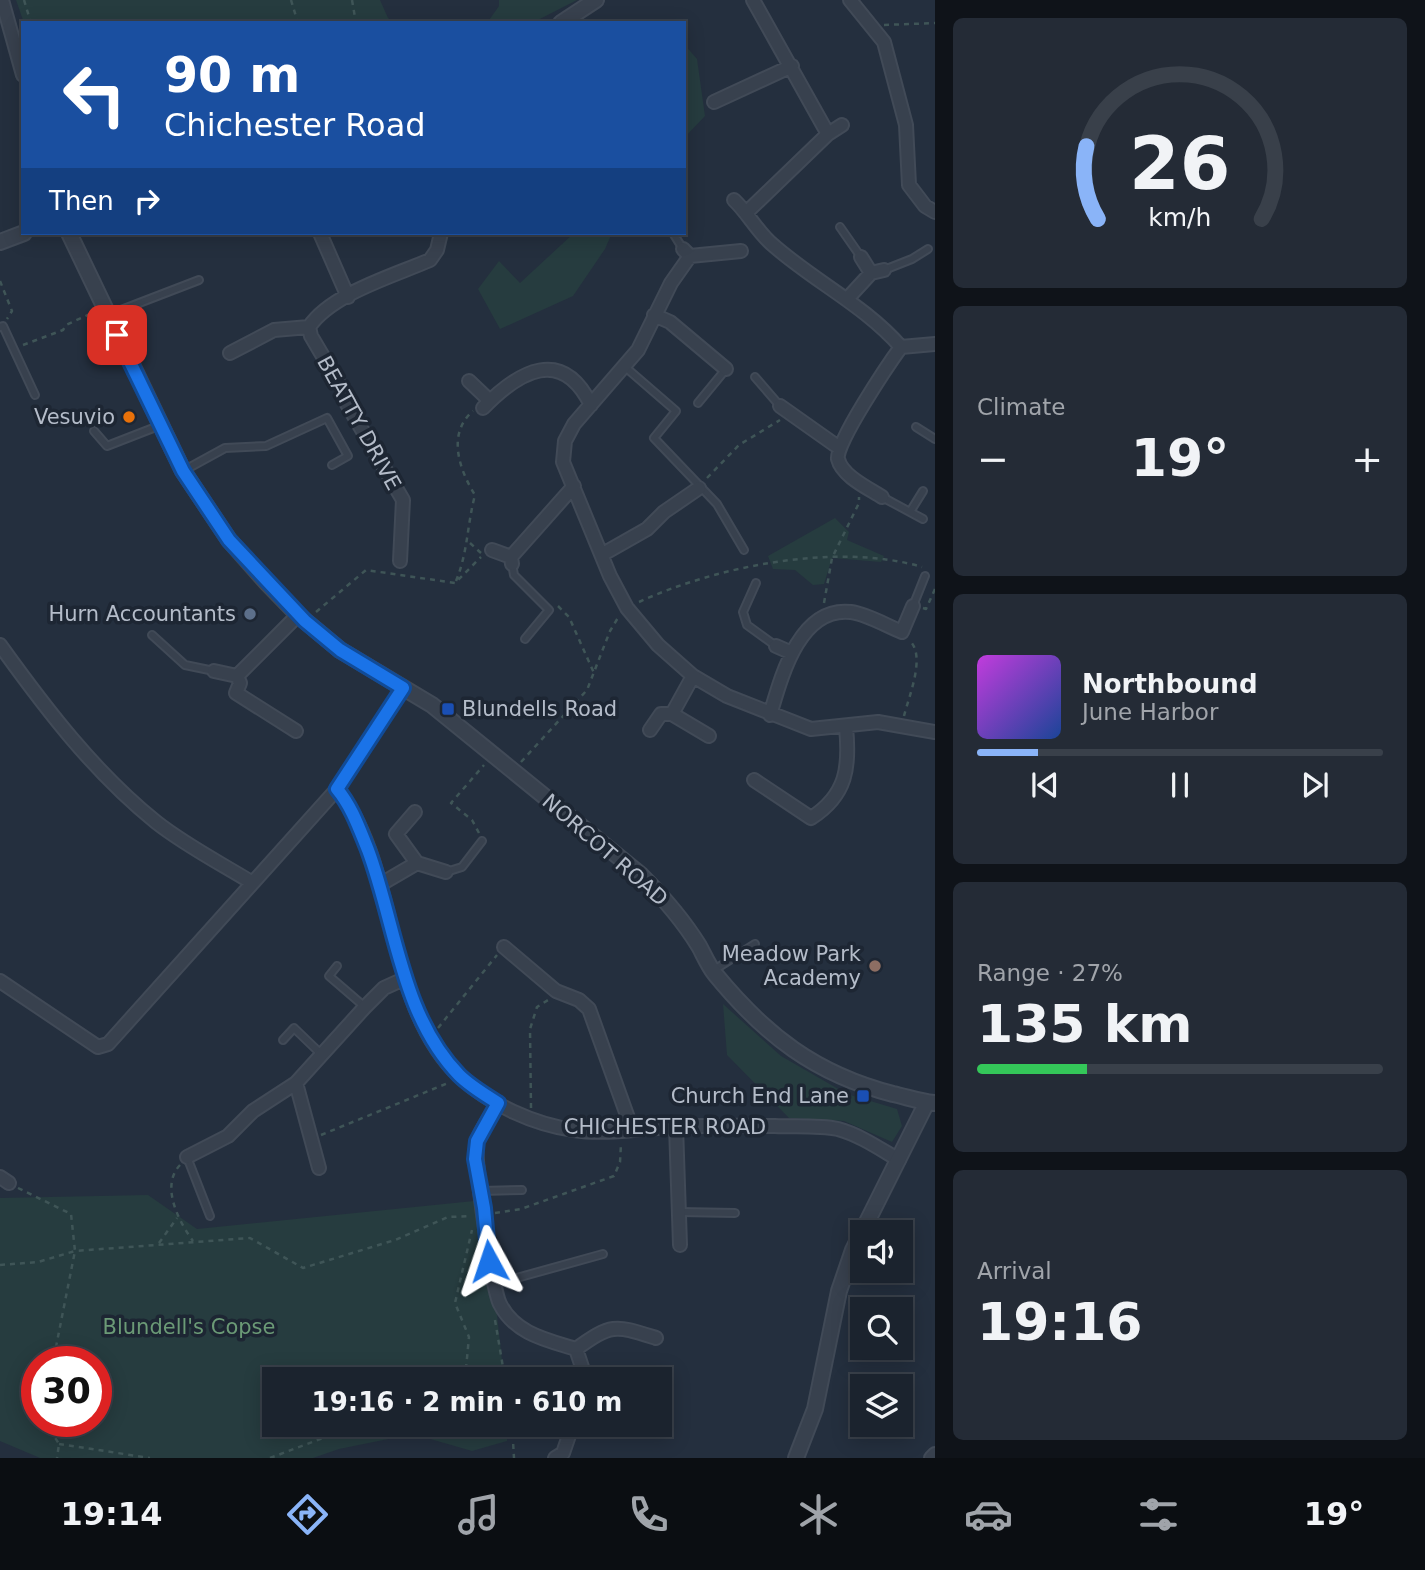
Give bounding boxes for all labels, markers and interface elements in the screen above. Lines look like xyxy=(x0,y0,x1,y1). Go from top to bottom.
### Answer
text: 90 m xyxy=(164,47,300,104)
icon: left xyxy=(49,49,140,140)
text: Chichester Road xyxy=(164,106,426,144)
text: 26 xyxy=(1129,121,1231,206)
icon: right xyxy=(128,182,166,220)
text: Then xyxy=(49,186,114,216)
text: km/h xyxy=(1148,203,1212,232)
pin xyxy=(87,305,147,365)
icon: arrive xyxy=(98,316,136,354)
street label: BEATTY DRIVE xyxy=(312,352,406,494)
text: Climate xyxy=(977,394,1066,420)
place label: Vesuvio xyxy=(34,405,115,429)
marker: Vesuvio xyxy=(121,409,137,425)
text: 19° xyxy=(1131,428,1229,488)
text: − xyxy=(977,437,1009,481)
text: + xyxy=(1351,437,1383,481)
place label: Hurn Accountants xyxy=(49,602,236,626)
marker: Hurn Accountants xyxy=(242,606,258,622)
text: Northbound xyxy=(1082,669,1258,699)
place label: Blundells Road xyxy=(462,697,617,721)
text: June Harbor xyxy=(1082,699,1218,725)
marker: Blundells Road xyxy=(440,701,456,717)
icon: previous xyxy=(1026,766,1064,804)
icon: pause xyxy=(1161,766,1199,804)
icon: next xyxy=(1296,766,1334,804)
street label: NORCOT ROAD xyxy=(538,789,672,911)
place label: Meadow Park Academy xyxy=(722,942,862,990)
marker: Meadow Park Academy xyxy=(867,958,883,974)
text: Range · 27% xyxy=(977,960,1123,986)
text: 135 km xyxy=(977,994,1192,1054)
place label: Church End Lane xyxy=(671,1084,849,1108)
marker: Church End Lane xyxy=(855,1088,871,1104)
street label: CHICHESTER ROAD xyxy=(564,1115,766,1139)
map controls xyxy=(850,1220,913,1437)
button: sound xyxy=(850,1220,913,1283)
position arrow xyxy=(452,1224,526,1298)
text: Arrival xyxy=(977,1258,1052,1284)
text: 19:16 xyxy=(977,1292,1143,1352)
button: search xyxy=(850,1297,913,1360)
park label: Blundell's Copse xyxy=(103,1315,275,1339)
speed limit sign: 30 xyxy=(21,1346,112,1437)
button: layers xyxy=(850,1374,913,1437)
text: 19:16 · 2 min · 610 m xyxy=(312,1387,622,1417)
icon: directions xyxy=(283,1490,332,1539)
icon: music xyxy=(454,1490,503,1539)
icon: phone xyxy=(624,1490,673,1539)
icon: climate xyxy=(794,1490,843,1539)
icon: car xyxy=(964,1490,1013,1539)
icon: filters xyxy=(1134,1490,1183,1539)
text: 19:14 xyxy=(61,1495,162,1533)
text: 19° xyxy=(1304,1495,1364,1533)

